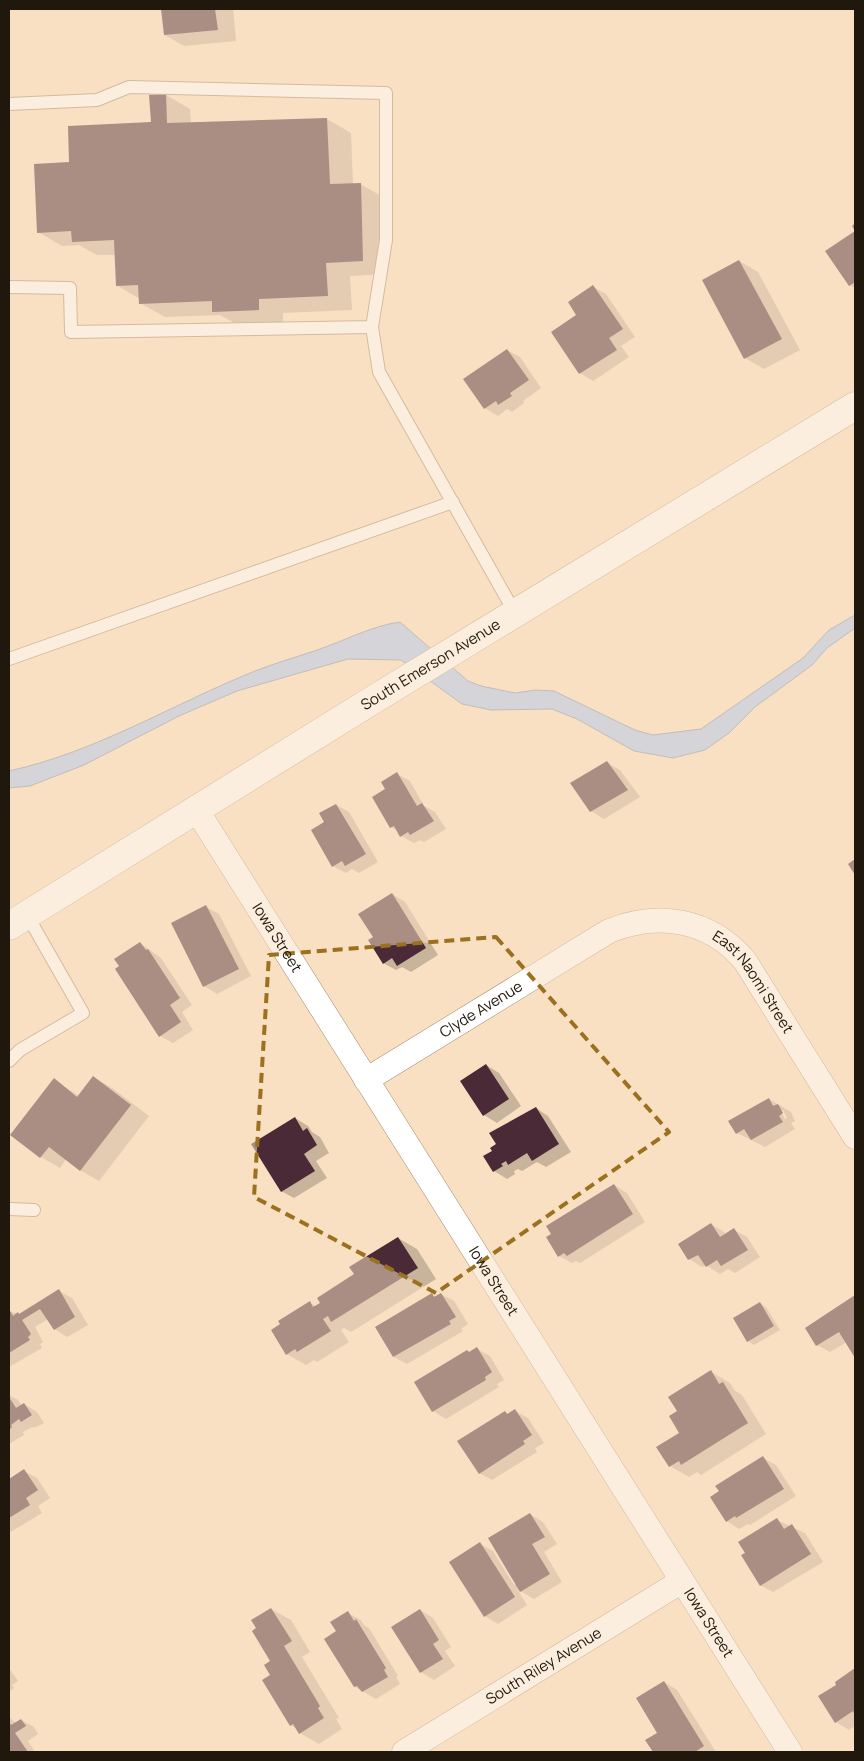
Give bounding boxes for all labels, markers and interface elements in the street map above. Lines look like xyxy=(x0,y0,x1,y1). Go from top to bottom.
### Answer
street label: South Emerson Avenue xyxy=(356,614,504,715)
street label: Iowa Street xyxy=(248,898,307,976)
street label: East Naomi Street xyxy=(709,925,799,1037)
street label: Clyde Avenue xyxy=(435,975,527,1043)
street label: Iowa Street xyxy=(464,1242,524,1320)
street label: Iowa Street xyxy=(679,1584,739,1662)
street label: South Riley Avenue xyxy=(482,1622,606,1709)

